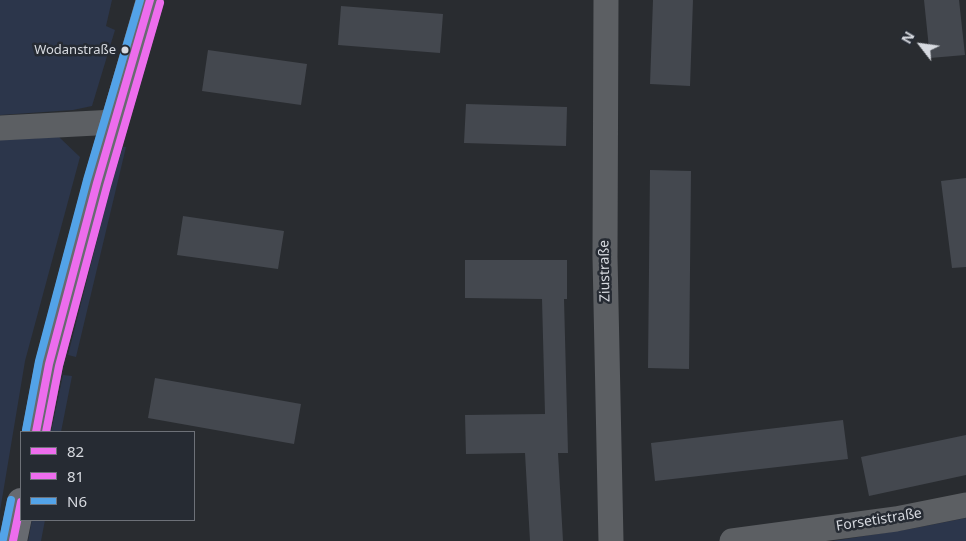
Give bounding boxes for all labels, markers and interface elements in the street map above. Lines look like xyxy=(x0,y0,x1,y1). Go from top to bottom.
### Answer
north arrow xyxy=(896,20,946,70)
text: N xyxy=(896,28,919,47)
place label: Wodanstraße xyxy=(34,42,116,58)
marker: Wodanstraße xyxy=(120,45,130,55)
street label: Ziustraße xyxy=(596,240,614,302)
legend xyxy=(20,431,195,521)
text: 82 xyxy=(67,441,84,461)
text: 81 xyxy=(67,466,84,486)
text: N6 xyxy=(67,491,87,511)
street label: Forsetistraße xyxy=(835,505,923,535)

